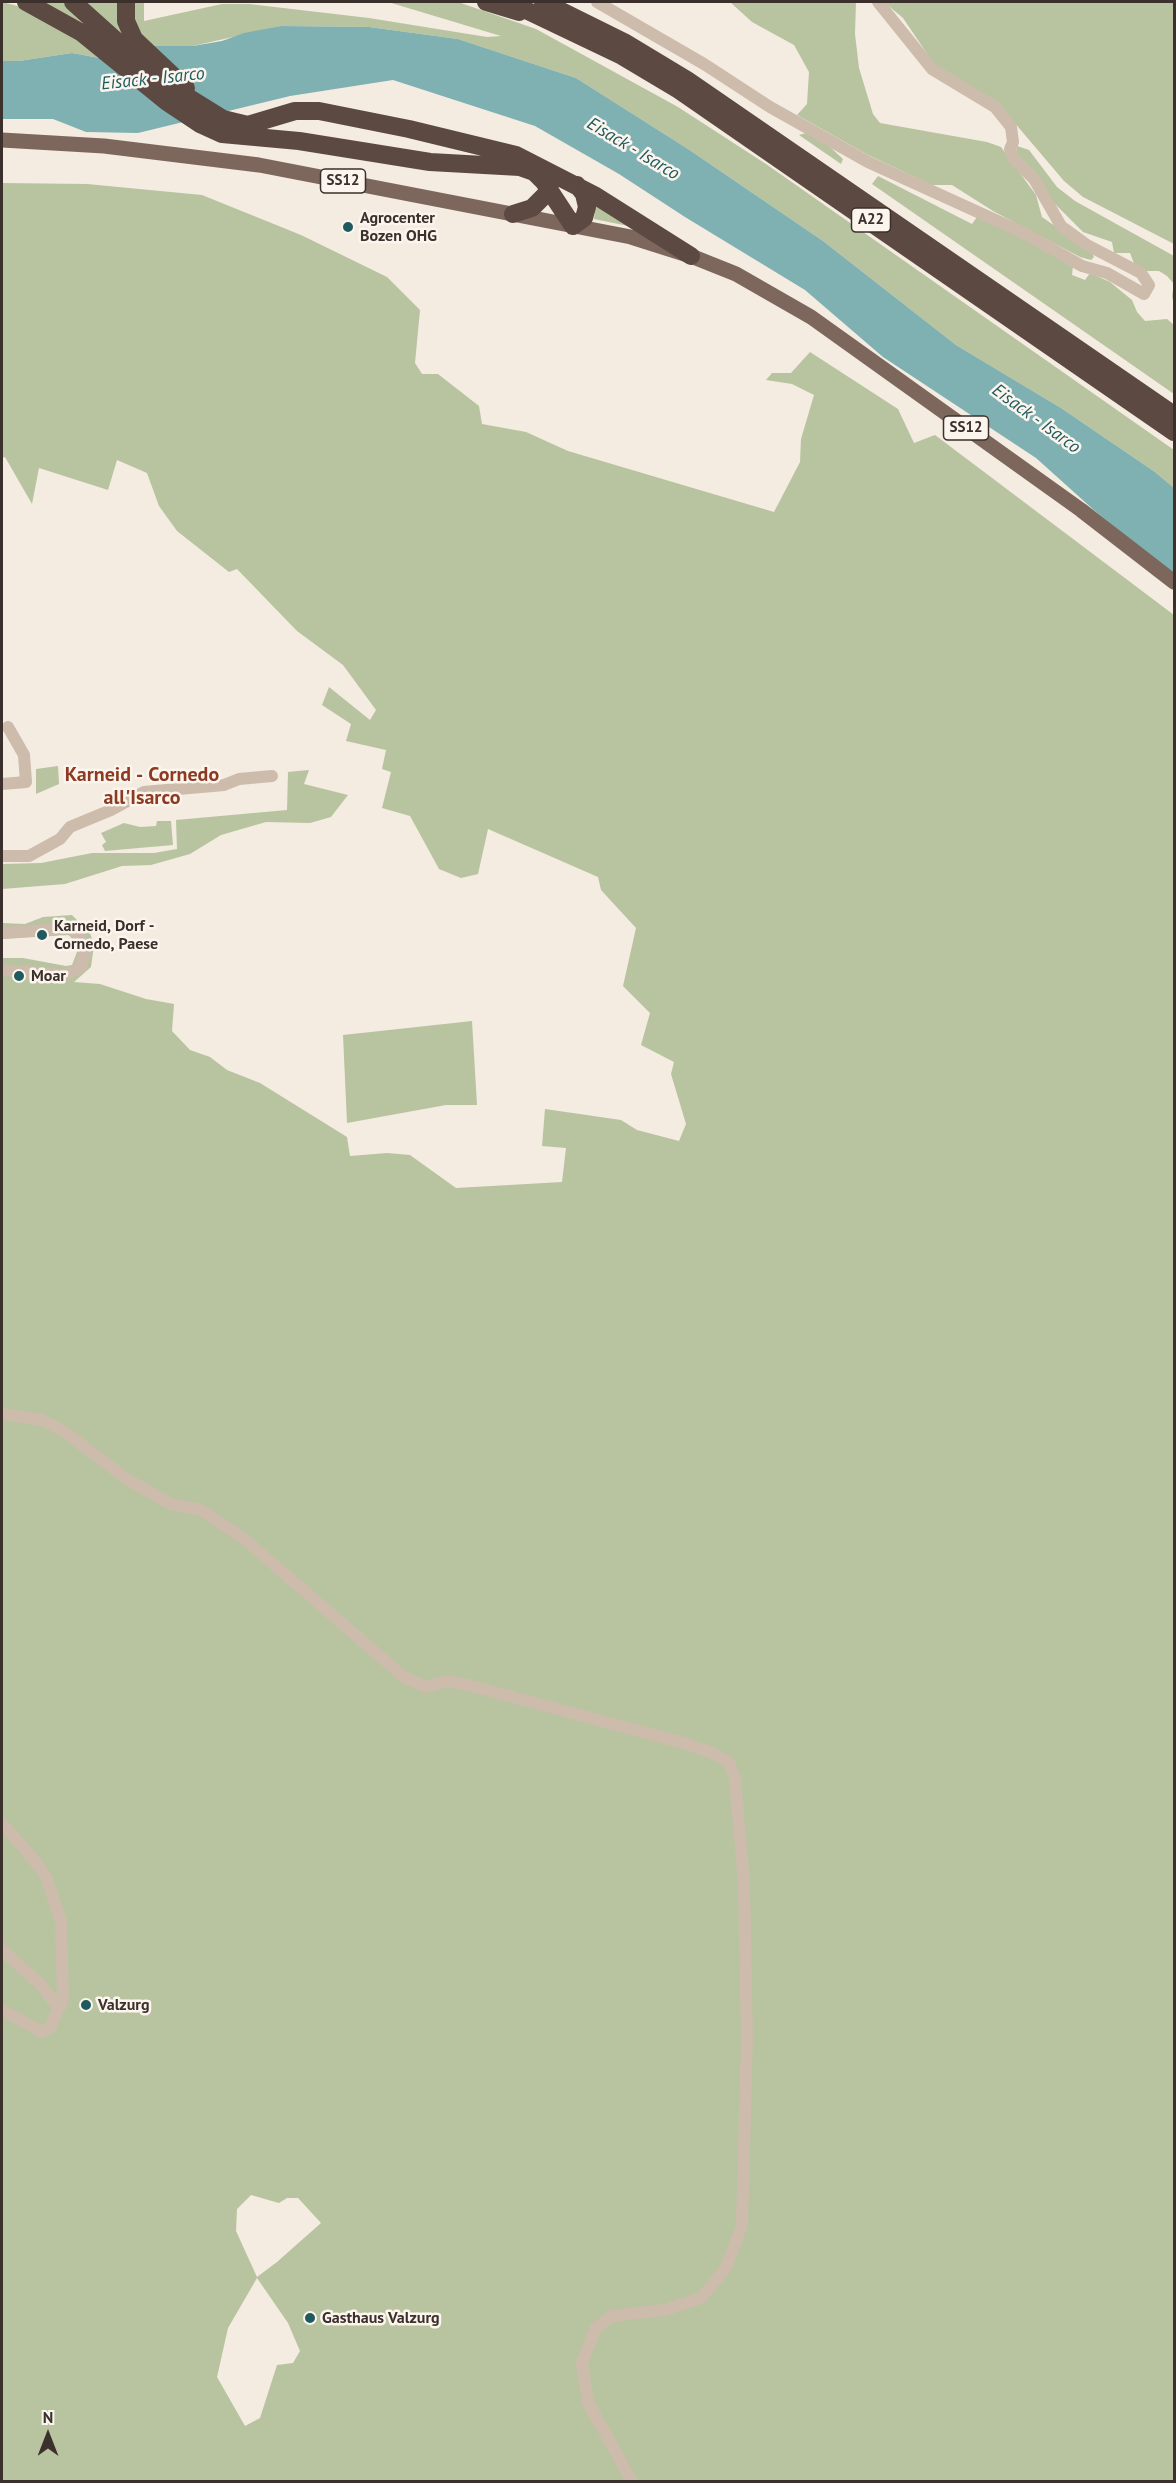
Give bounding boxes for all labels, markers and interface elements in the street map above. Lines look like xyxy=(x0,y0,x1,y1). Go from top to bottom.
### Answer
water label: Eisack - Isarco xyxy=(100,63,206,95)
water label: Eisack - Isarco xyxy=(583,113,683,185)
road number: SS12 xyxy=(320,169,366,193)
place label: Agrocenter Bozen OHG xyxy=(360,208,437,246)
road number: A22 xyxy=(852,208,890,232)
marker: Agrocenter Bozen OHG xyxy=(341,220,355,234)
water label: Eisack - Isarco xyxy=(988,380,1084,458)
road number: SS12 xyxy=(944,416,988,440)
district label: Karneid - Cornedo all'Isarco xyxy=(65,763,219,810)
place label: Karneid, Dorf - Cornedo, Paese xyxy=(54,916,158,954)
marker: Karneid, Dorf - Cornedo, Paese xyxy=(35,928,49,942)
place label: Moar xyxy=(31,966,66,986)
marker: Moar xyxy=(12,969,26,983)
place label: Valzurg xyxy=(98,1995,149,2015)
marker: Valzurg xyxy=(79,1998,93,2012)
place label: Gasthaus Valzurg xyxy=(322,2308,440,2328)
marker: Gasthaus Valzurg xyxy=(303,2311,317,2325)
north arrow xyxy=(18,2405,78,2465)
text: N xyxy=(43,2407,53,2427)

